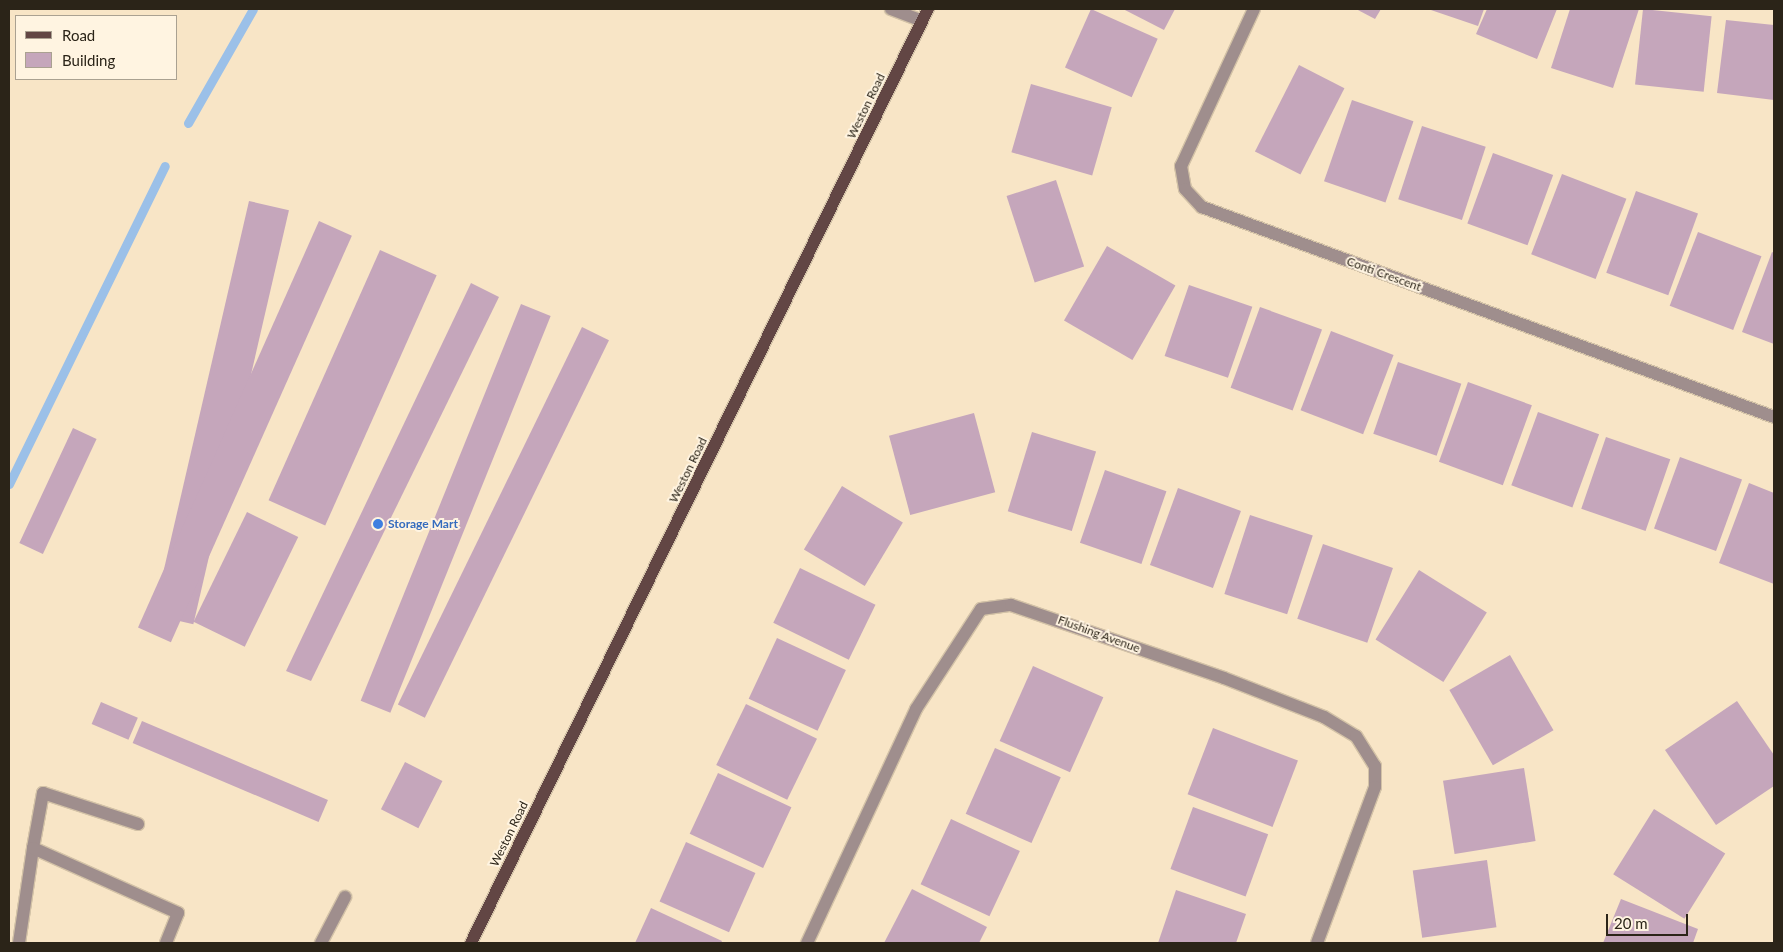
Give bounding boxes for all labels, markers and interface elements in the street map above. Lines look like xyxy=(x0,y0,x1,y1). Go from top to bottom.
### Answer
legend xyxy=(15,15,178,80)
text: Road xyxy=(62,26,95,44)
text: Building xyxy=(62,51,115,69)
street label: Weston Road xyxy=(844,71,888,141)
street label: Conti Crescent xyxy=(1345,254,1423,294)
street label: Weston Road xyxy=(666,435,710,505)
place label: Storage Mart xyxy=(388,517,458,531)
marker: Storage Mart xyxy=(372,518,384,530)
street label: Flushing Avenue xyxy=(1056,612,1142,656)
street label: Weston Road xyxy=(487,799,531,869)
scale bar xyxy=(1608,904,1690,936)
text: 20 m xyxy=(1614,914,1648,932)

